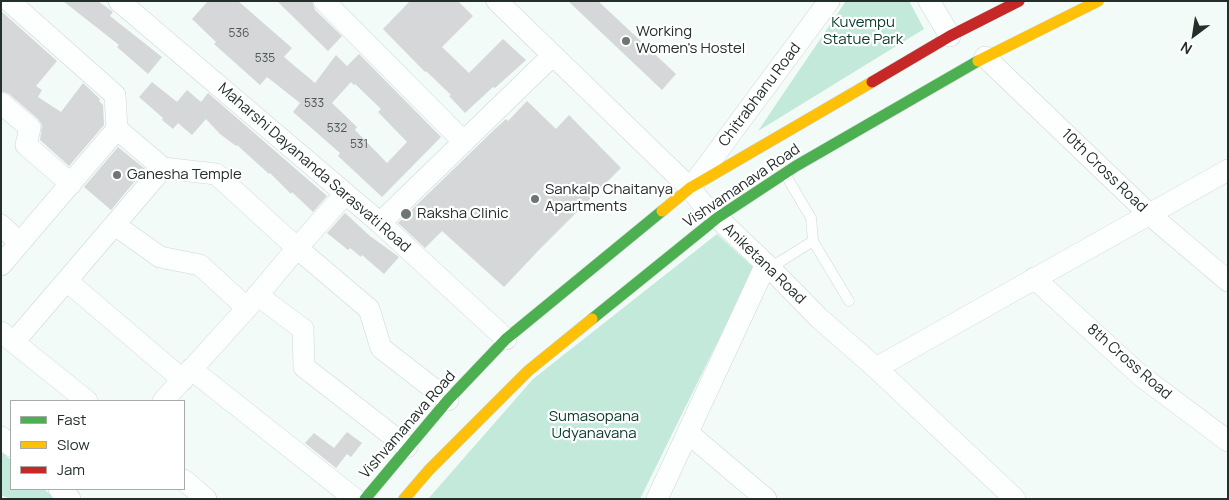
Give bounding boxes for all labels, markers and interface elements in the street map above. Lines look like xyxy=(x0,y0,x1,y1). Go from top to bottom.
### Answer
north arrow xyxy=(1169,10,1219,60)
park label: Kuvempu Statue Park xyxy=(823,14,903,49)
place label: Working Women's Hostel xyxy=(636,23,745,58)
house number: 536 xyxy=(228,27,250,41)
marker: Working Women's Hostel xyxy=(620,35,632,47)
text: N xyxy=(1177,38,1195,59)
street label: Chitrabhanu Road xyxy=(715,40,805,150)
house number: 535 xyxy=(255,52,275,66)
street label: Maharshi Dayananda Sarasvati Road xyxy=(214,80,414,256)
house number: 533 xyxy=(304,97,324,111)
house number: 532 xyxy=(327,122,347,136)
street label: 10th Cross Road xyxy=(1057,126,1151,216)
house number: 531 xyxy=(350,138,368,152)
street label: Vishvamanava Road xyxy=(680,140,804,232)
place label: Ganesha Temple xyxy=(127,166,242,184)
marker: Ganesha Temple xyxy=(111,169,123,181)
place label: Sankalp Chaitanya Apartments xyxy=(545,181,673,216)
marker: Sankalp Chaitanya Apartments xyxy=(529,193,541,205)
place label: Raksha Clinic xyxy=(417,205,509,223)
marker: Raksha Clinic xyxy=(399,207,413,221)
street label: Aniketana Road xyxy=(719,220,809,308)
street label: 8th Cross Road xyxy=(1083,321,1175,403)
street label: Vishvamanava Road xyxy=(356,368,460,482)
legend xyxy=(10,400,185,490)
park label: Sumasopana Udyanavana xyxy=(549,408,639,443)
text: Fast xyxy=(57,409,86,430)
text: Slow xyxy=(57,434,90,455)
text: Jam xyxy=(57,459,85,480)

